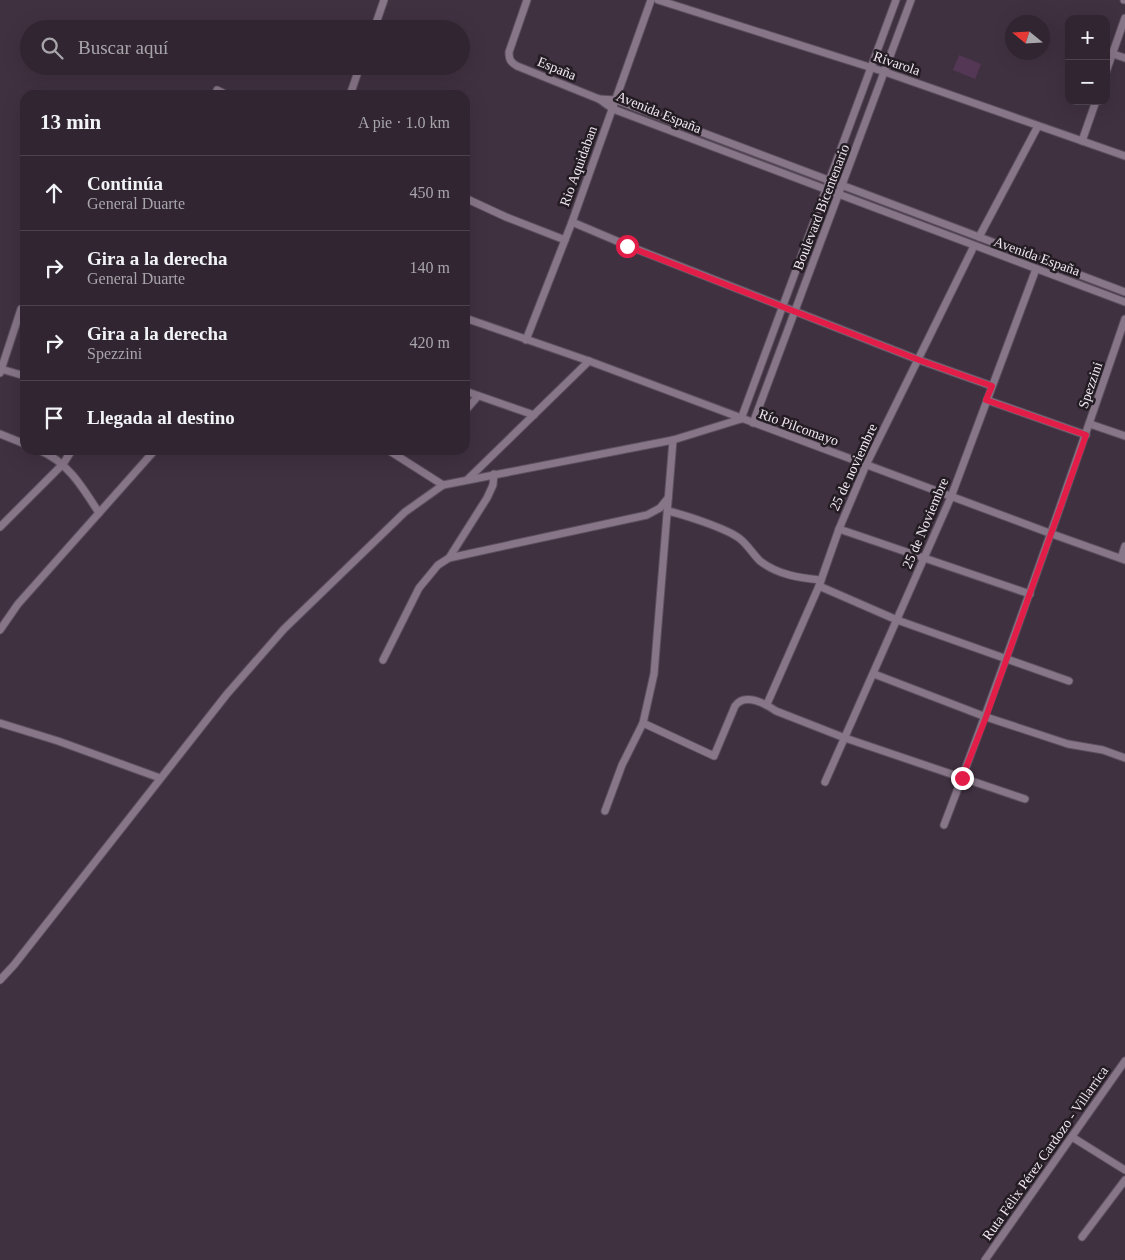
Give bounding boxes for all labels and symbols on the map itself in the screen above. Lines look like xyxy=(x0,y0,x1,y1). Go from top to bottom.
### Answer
north arrow xyxy=(1005,15,1050,60)
street label: Rivarola xyxy=(872,49,923,79)
street label: España xyxy=(535,54,579,83)
street label: Avenida España xyxy=(614,89,704,137)
street label: Rio Aquidaban xyxy=(557,124,600,208)
street label: Boulevard Bicentenario xyxy=(791,142,852,272)
street label: Avenida España xyxy=(992,234,1083,279)
route start xyxy=(616,235,639,258)
street label: Spezzini xyxy=(1076,360,1105,410)
street label: Río Pilcomayo xyxy=(757,406,841,449)
street label: 25 de noviembre xyxy=(827,421,880,513)
street label: 25 de Noviembre xyxy=(900,476,951,571)
route end xyxy=(951,767,974,790)
street label: Ruta Félix Pérez Cardozo - Villarrica xyxy=(979,1063,1112,1243)

